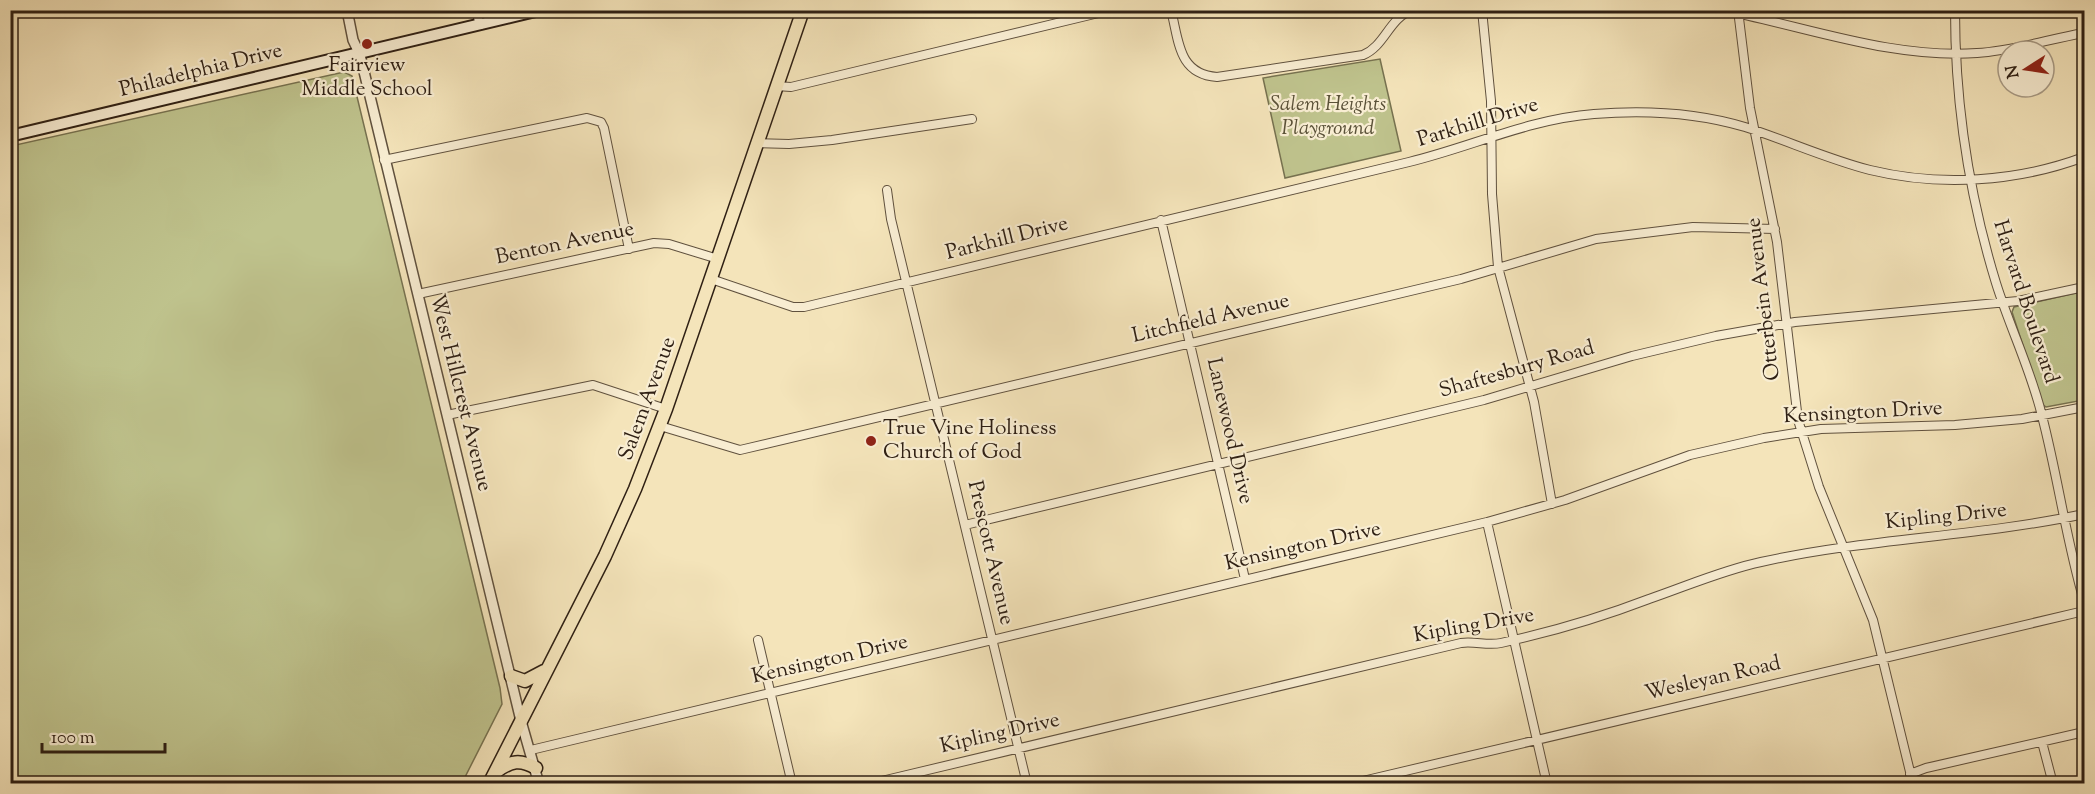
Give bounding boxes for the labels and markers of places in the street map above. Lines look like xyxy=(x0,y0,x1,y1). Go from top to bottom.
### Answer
marker: Fairview Middle School xyxy=(360,37,374,51)
place label: Fairview Middle School xyxy=(301,51,433,105)
place label: True Vine Holiness Church of God xyxy=(883,414,1057,468)
marker: True Vine Holiness Church of God xyxy=(864,434,878,448)

